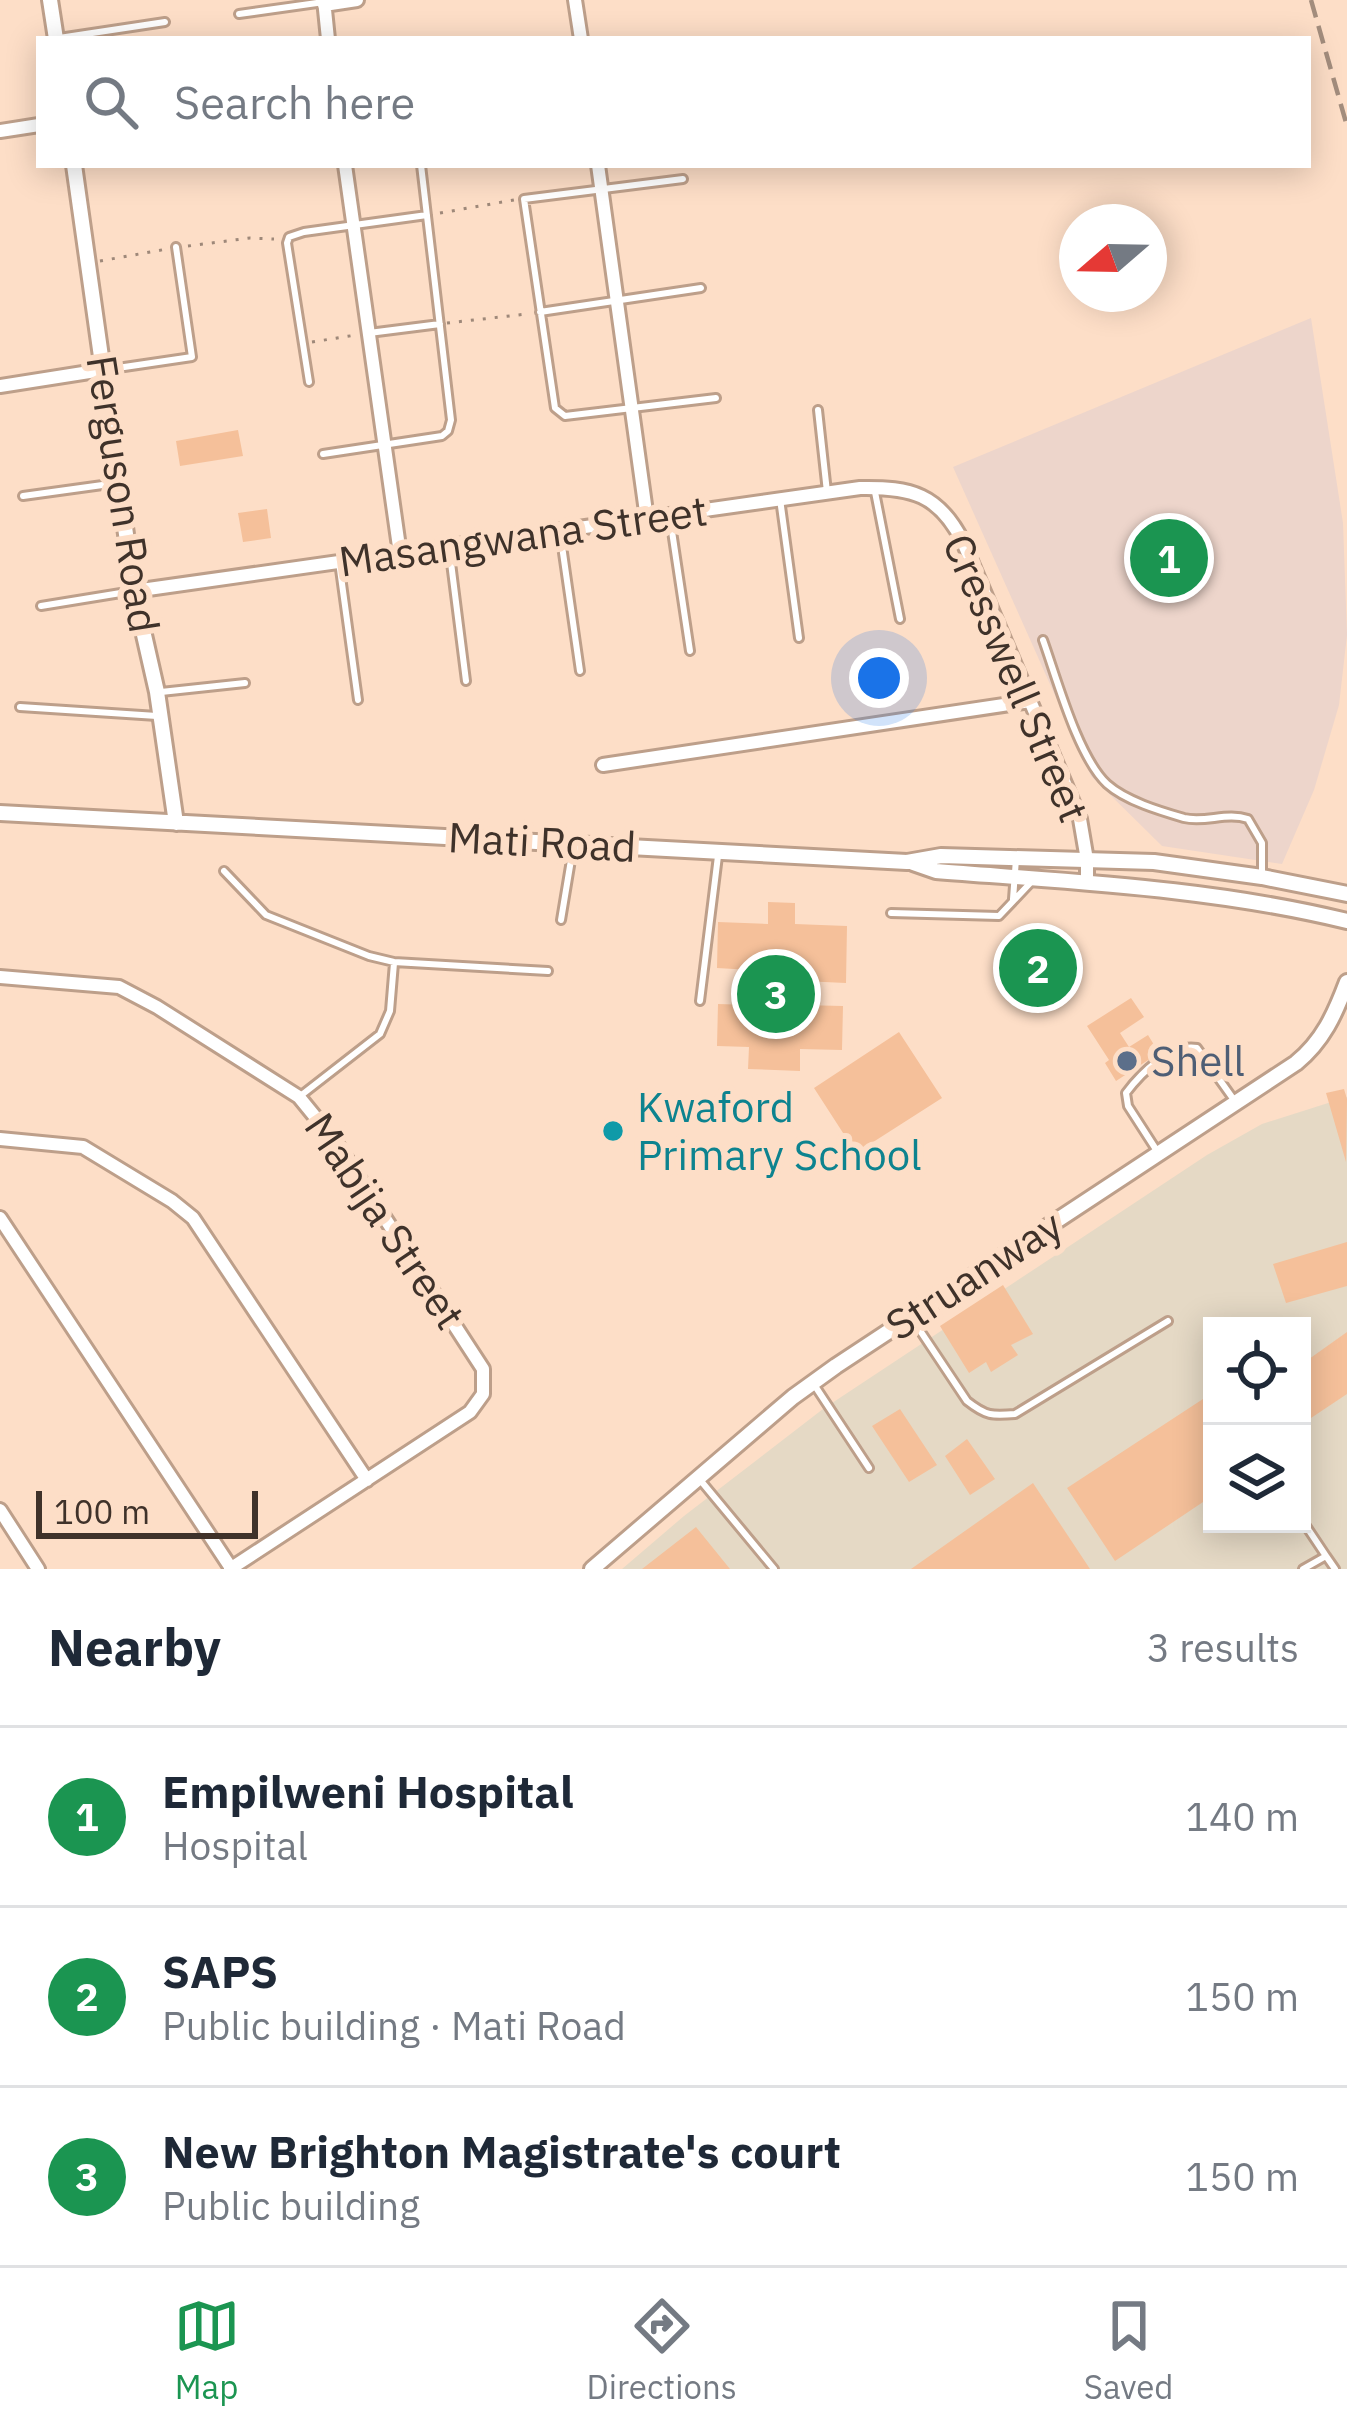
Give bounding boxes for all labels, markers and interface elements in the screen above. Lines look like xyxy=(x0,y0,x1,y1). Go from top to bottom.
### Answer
search box xyxy=(36,36,1311,168)
icon: search xyxy=(78,69,144,135)
text: Search here xyxy=(174,73,415,131)
north arrow xyxy=(1059,204,1167,312)
street label: Ferguson Road xyxy=(74,351,173,637)
street label: Masangwana Street xyxy=(335,482,711,589)
pin: 1 xyxy=(1130,513,1208,603)
street label: Cresswell Street xyxy=(931,526,1102,830)
your location xyxy=(849,648,909,708)
street label: Mati Road xyxy=(447,809,637,874)
pin: 2 xyxy=(999,923,1077,1013)
pin: 3 xyxy=(737,949,815,1039)
place label: Shell xyxy=(1151,1033,1245,1088)
marker: Shell xyxy=(1114,1048,1140,1074)
place label: Kwaford Primary School xyxy=(637,1079,922,1182)
street label: Mabija Street xyxy=(293,1102,478,1340)
marker: Kwaford Primary School xyxy=(600,1118,626,1144)
street label: Struanway xyxy=(875,1197,1072,1352)
map controls xyxy=(1203,1317,1311,1533)
button: locate xyxy=(1203,1317,1311,1425)
button: layers xyxy=(1203,1425,1311,1533)
scale bar xyxy=(36,1485,258,1538)
text: 100 m xyxy=(54,1490,150,1533)
text: Nearby xyxy=(48,1614,221,1680)
text: 3 results xyxy=(1147,1622,1299,1673)
text: Empilweni Hospital xyxy=(162,1762,574,1820)
text: 1 xyxy=(75,1791,99,1842)
text: 140 m xyxy=(1186,1791,1299,1842)
text: Hospital xyxy=(162,1820,308,1871)
text: SAPS xyxy=(162,1942,278,2000)
text: 2 xyxy=(75,1971,99,2022)
text: 150 m xyxy=(1186,1971,1299,2022)
text: Public building · Mati Road xyxy=(162,2000,626,2051)
text: New Brighton Magistrate's court xyxy=(162,2122,841,2180)
text: 3 xyxy=(75,2151,99,2202)
text: 150 m xyxy=(1186,2151,1299,2202)
text: Public building xyxy=(162,2180,420,2231)
tab: Map xyxy=(174,2293,240,2408)
tab: Directions xyxy=(587,2293,737,2408)
tab: Saved xyxy=(1084,2293,1173,2408)

